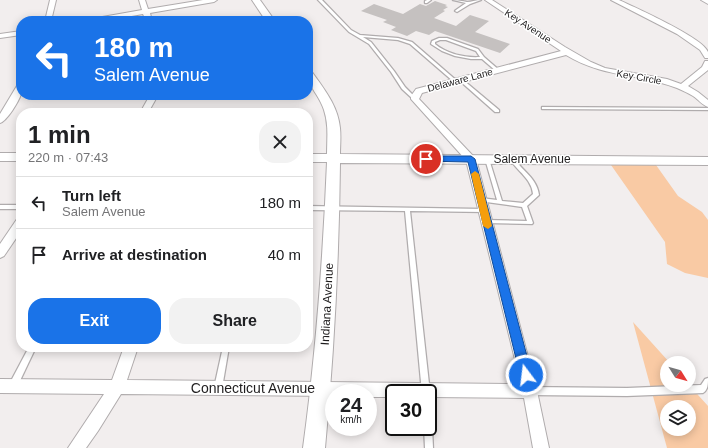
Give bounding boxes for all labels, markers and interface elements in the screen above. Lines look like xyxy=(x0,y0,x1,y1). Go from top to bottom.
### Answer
street label: Key Avenue xyxy=(503,7,554,45)
icon: left xyxy=(28,32,80,84)
text: 180 m xyxy=(94,32,173,63)
text: Salem Avenue xyxy=(94,65,210,85)
street label: Delaware Lane xyxy=(426,66,494,94)
street label: Key Circle xyxy=(616,68,663,86)
text: 1 min xyxy=(28,121,91,148)
button: close xyxy=(259,121,301,163)
pin xyxy=(409,142,443,176)
icon: arrive xyxy=(415,148,437,170)
text: 220 m · 07:43 xyxy=(28,150,108,165)
street label: Salem Avenue xyxy=(493,152,571,166)
text: Turn left xyxy=(62,187,121,204)
icon: left xyxy=(28,192,50,214)
text: 180 m xyxy=(259,194,301,211)
text: Salem Avenue xyxy=(62,204,146,219)
icon: arrive xyxy=(28,244,50,266)
text: Arrive at destination xyxy=(62,246,207,263)
text: 40 m xyxy=(268,246,301,263)
street label: Indiana Avenue xyxy=(318,262,336,346)
button: Exit xyxy=(28,298,161,344)
button: Share xyxy=(169,298,301,344)
position arrow xyxy=(505,354,547,396)
north arrow xyxy=(660,356,696,392)
map controls xyxy=(660,356,696,436)
street label: Connecticut Avenue xyxy=(191,380,315,396)
speed limit sign: 30 xyxy=(385,384,437,436)
text: 24 xyxy=(340,394,362,416)
button: layers xyxy=(660,400,696,436)
text: km/h xyxy=(340,414,362,425)

